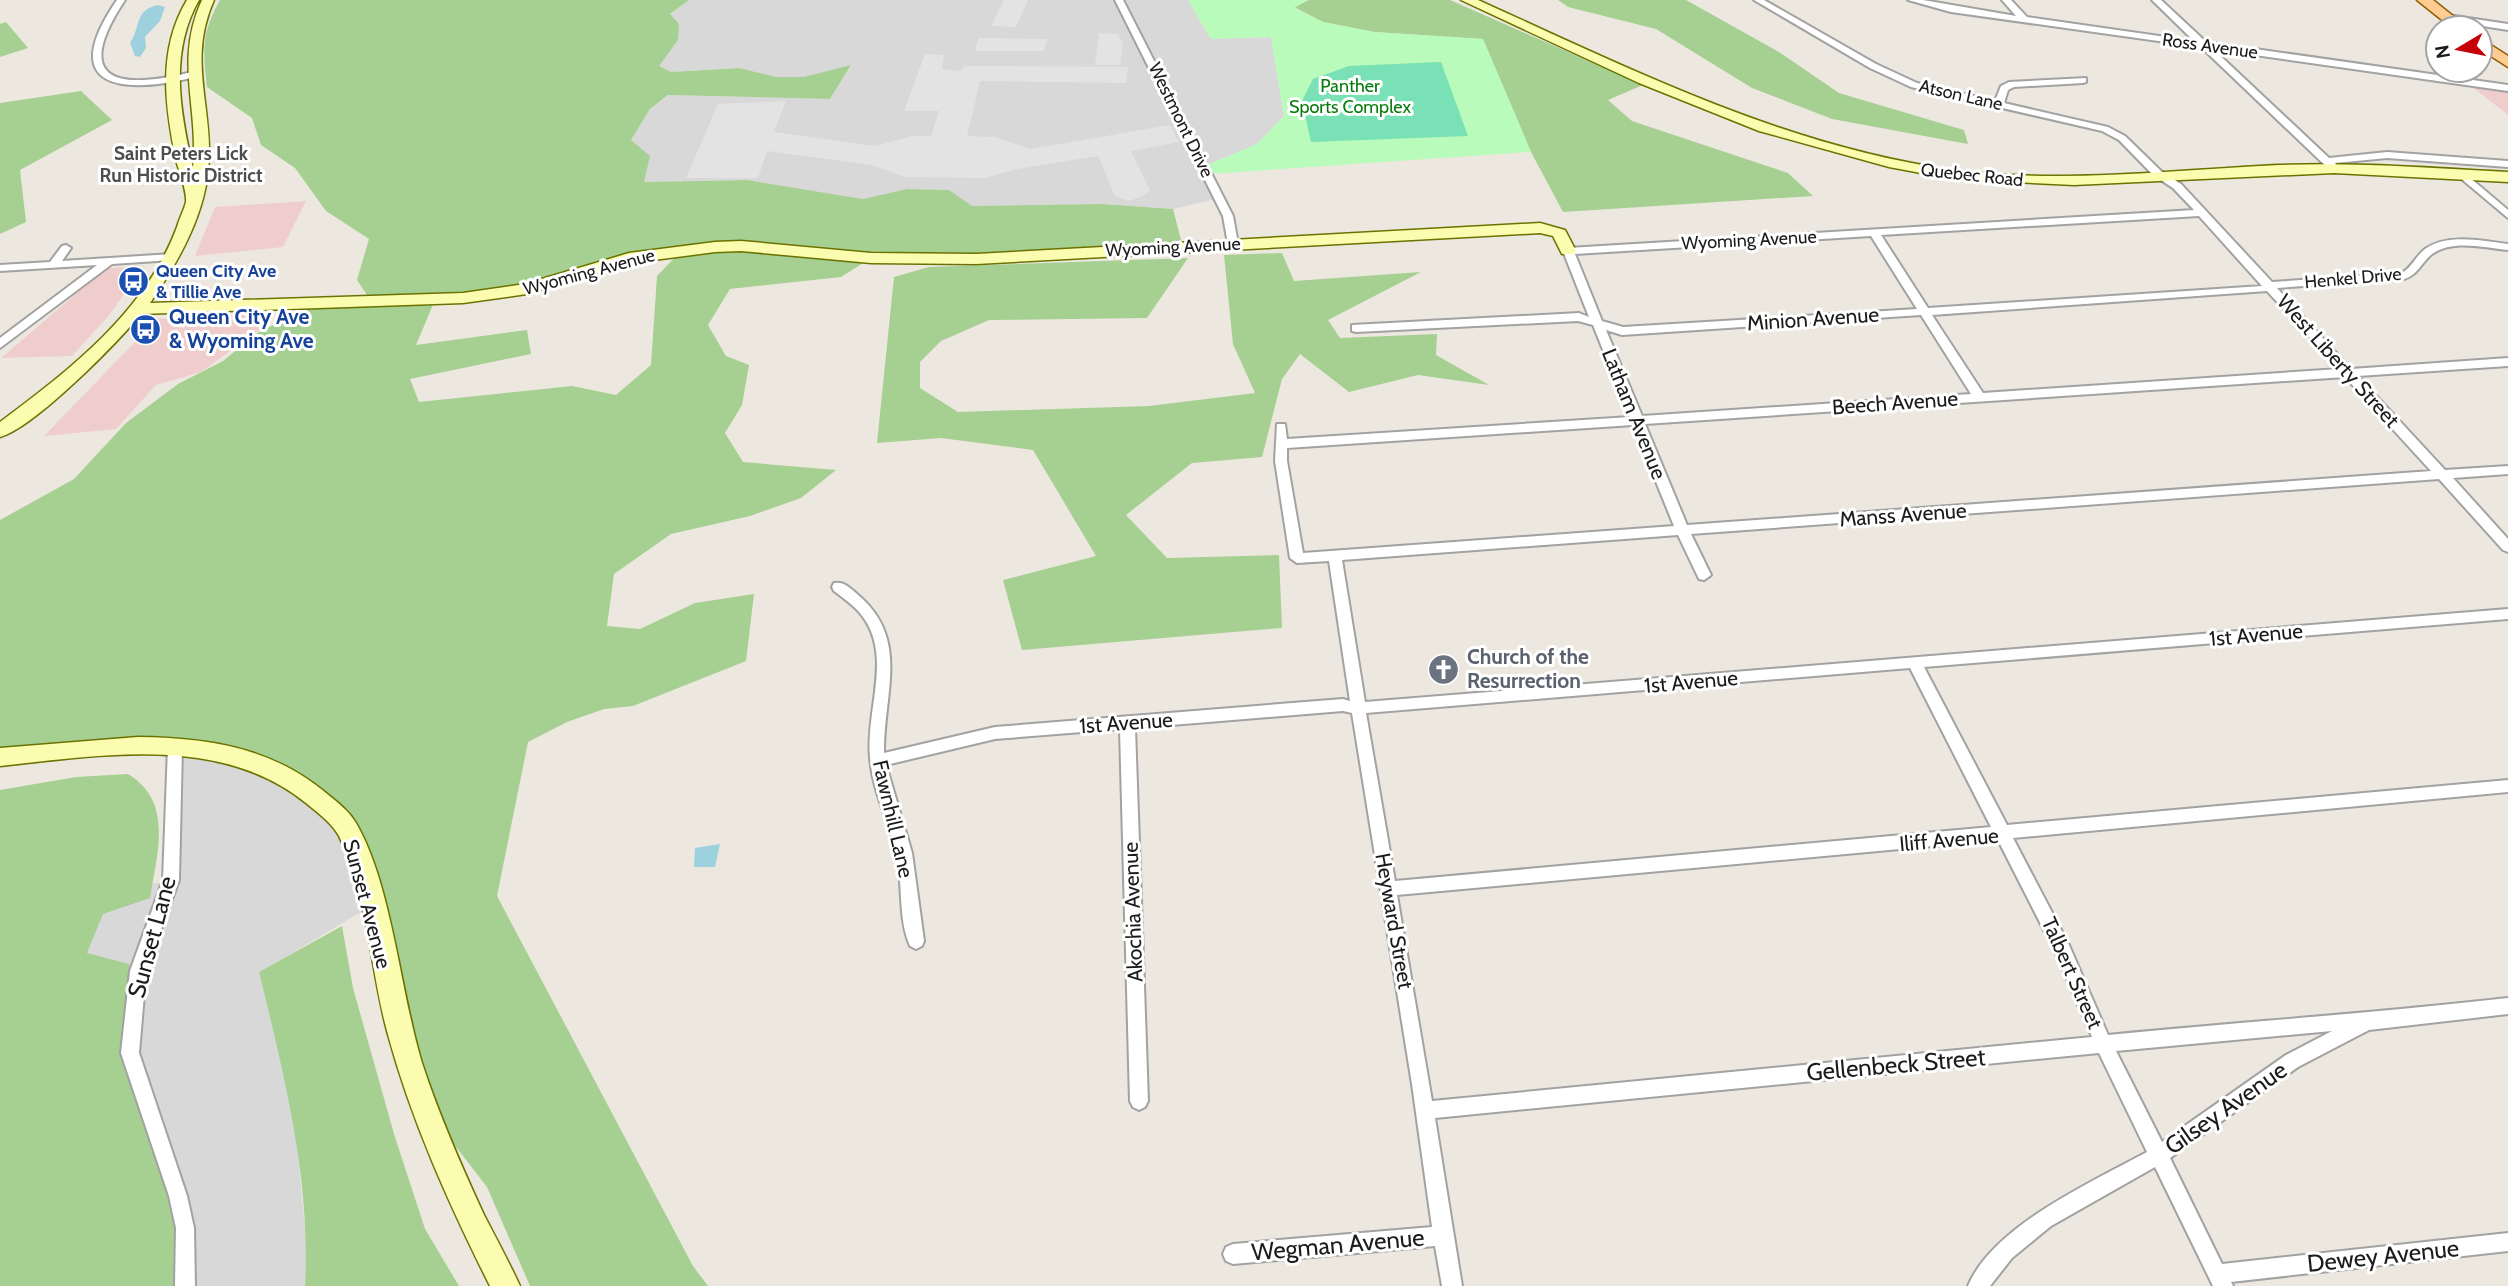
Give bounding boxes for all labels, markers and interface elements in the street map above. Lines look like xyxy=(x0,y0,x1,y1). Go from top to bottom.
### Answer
north arrow xyxy=(2424,14,2494,84)
street label: Ross Avenue xyxy=(2161,28,2259,64)
text: N xyxy=(2430,43,2455,60)
street label: Westmont Drive xyxy=(1144,59,1218,181)
park label: Panther Sports Complex xyxy=(1289,75,1411,118)
street label: Atson Lane xyxy=(1917,75,2005,115)
district label: Saint Peters Lick Run Historic District xyxy=(100,142,263,187)
street label: Quebec Road xyxy=(1920,159,2024,191)
street label: Wyoming Avenue xyxy=(1681,225,1817,255)
street label: Wyoming Avenue xyxy=(1105,232,1241,262)
street label: Wyoming Avenue xyxy=(521,244,657,300)
place label: Queen City Ave & Tillie Ave xyxy=(156,260,276,303)
street label: Henkel Drive xyxy=(2304,263,2402,293)
bus stop icon: Queen City Ave & Tillie Ave xyxy=(116,264,150,298)
street label: West Liberty Street xyxy=(2272,289,2405,432)
street label: Minion Avenue xyxy=(1746,301,1880,336)
place label: Queen City Ave & Wyoming Ave xyxy=(169,304,314,353)
bus stop icon: Queen City Ave & Wyoming Ave xyxy=(129,312,163,346)
street label: Latham Avenue xyxy=(1597,345,1672,483)
street label: Beech Avenue xyxy=(1831,386,1959,419)
street label: Manss Avenue xyxy=(1839,498,1968,531)
street label: 1st Avenue xyxy=(2208,618,2304,651)
place label: Church of the Resurrection xyxy=(1467,644,1589,693)
church icon: Church of the Resurrection xyxy=(1427,652,1461,686)
street label: 1st Avenue xyxy=(1643,665,1739,698)
street label: 1st Avenue xyxy=(1078,707,1174,738)
street label: Fawnhill Lane xyxy=(868,758,919,880)
street label: Iliff Avenue xyxy=(1898,823,2000,856)
street label: Sunset Avenue xyxy=(338,837,397,971)
street label: Akochia Avenue xyxy=(1118,841,1147,983)
street label: Heyward Street xyxy=(1370,851,1419,991)
street label: Sunset Lane xyxy=(121,873,182,1001)
street label: Talbert Street xyxy=(2037,913,2108,1033)
street label: Gellenbeck Street xyxy=(1805,1042,1987,1087)
street label: Gilsey Avenue xyxy=(2159,1055,2292,1160)
street label: Wegman Avenue xyxy=(1250,1222,1426,1267)
street label: Dewey Avenue xyxy=(2306,1233,2460,1278)

